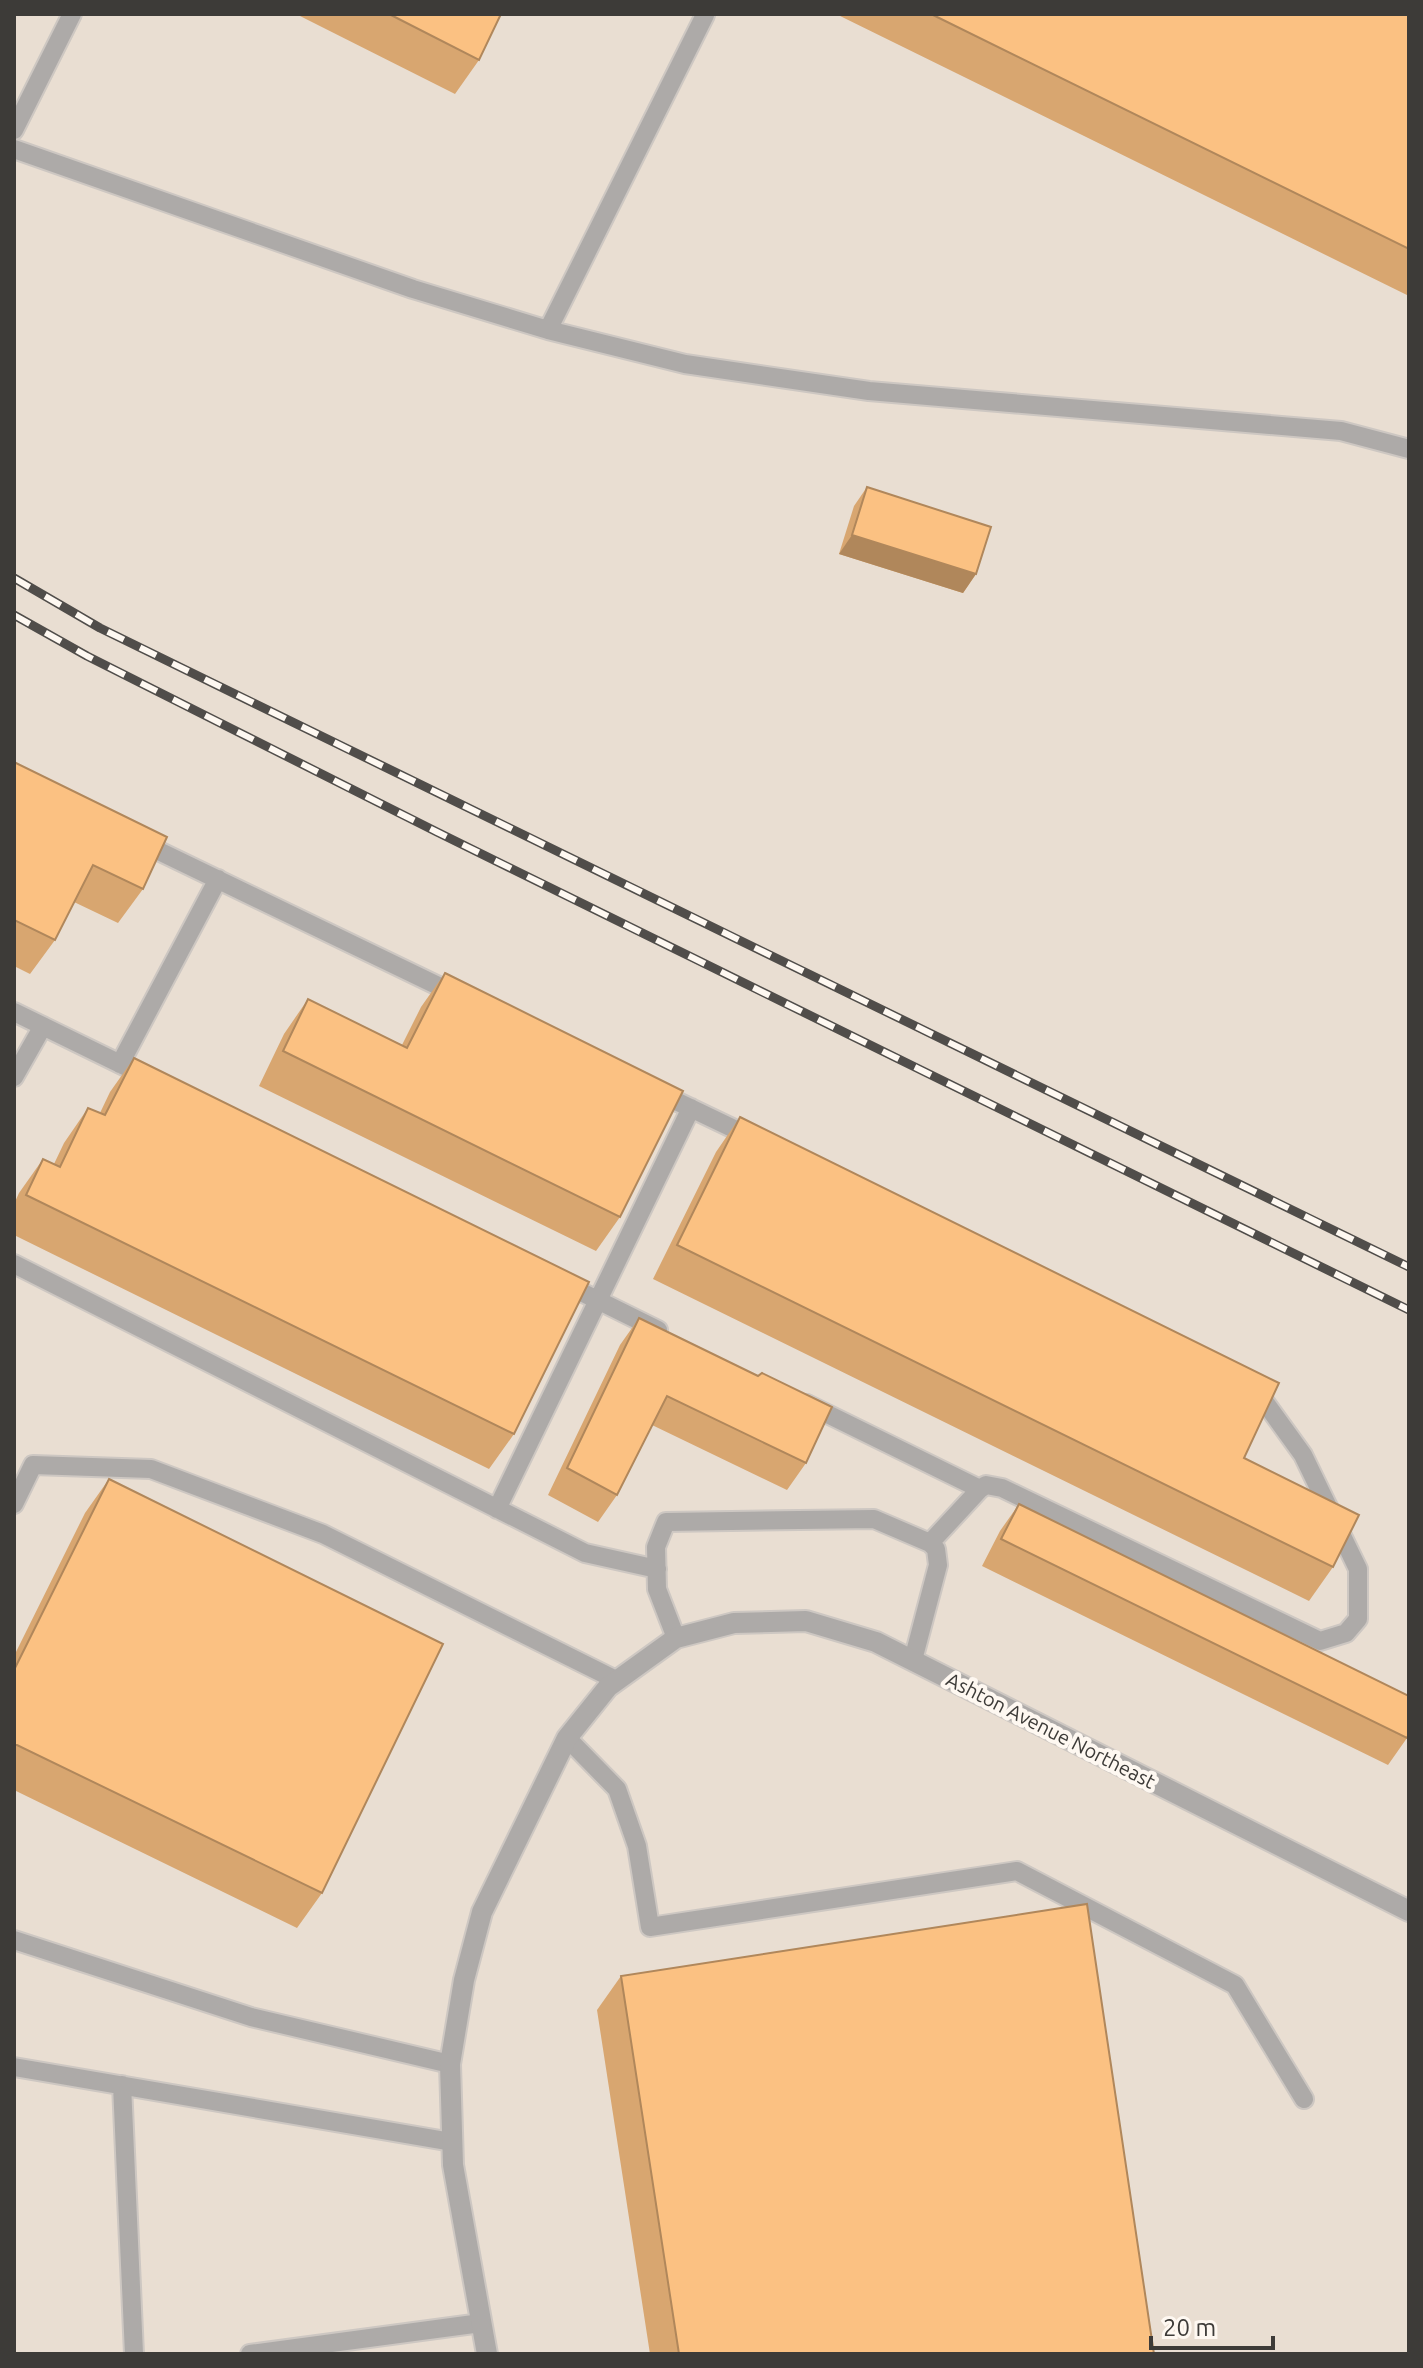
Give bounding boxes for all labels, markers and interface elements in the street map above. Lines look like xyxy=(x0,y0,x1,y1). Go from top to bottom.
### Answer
street label: Ashton Avenue Northeast xyxy=(943,1667,1159,1793)
scale bar xyxy=(1151,2300,1273,2350)
text: 20 m xyxy=(1163,2314,1216,2341)

